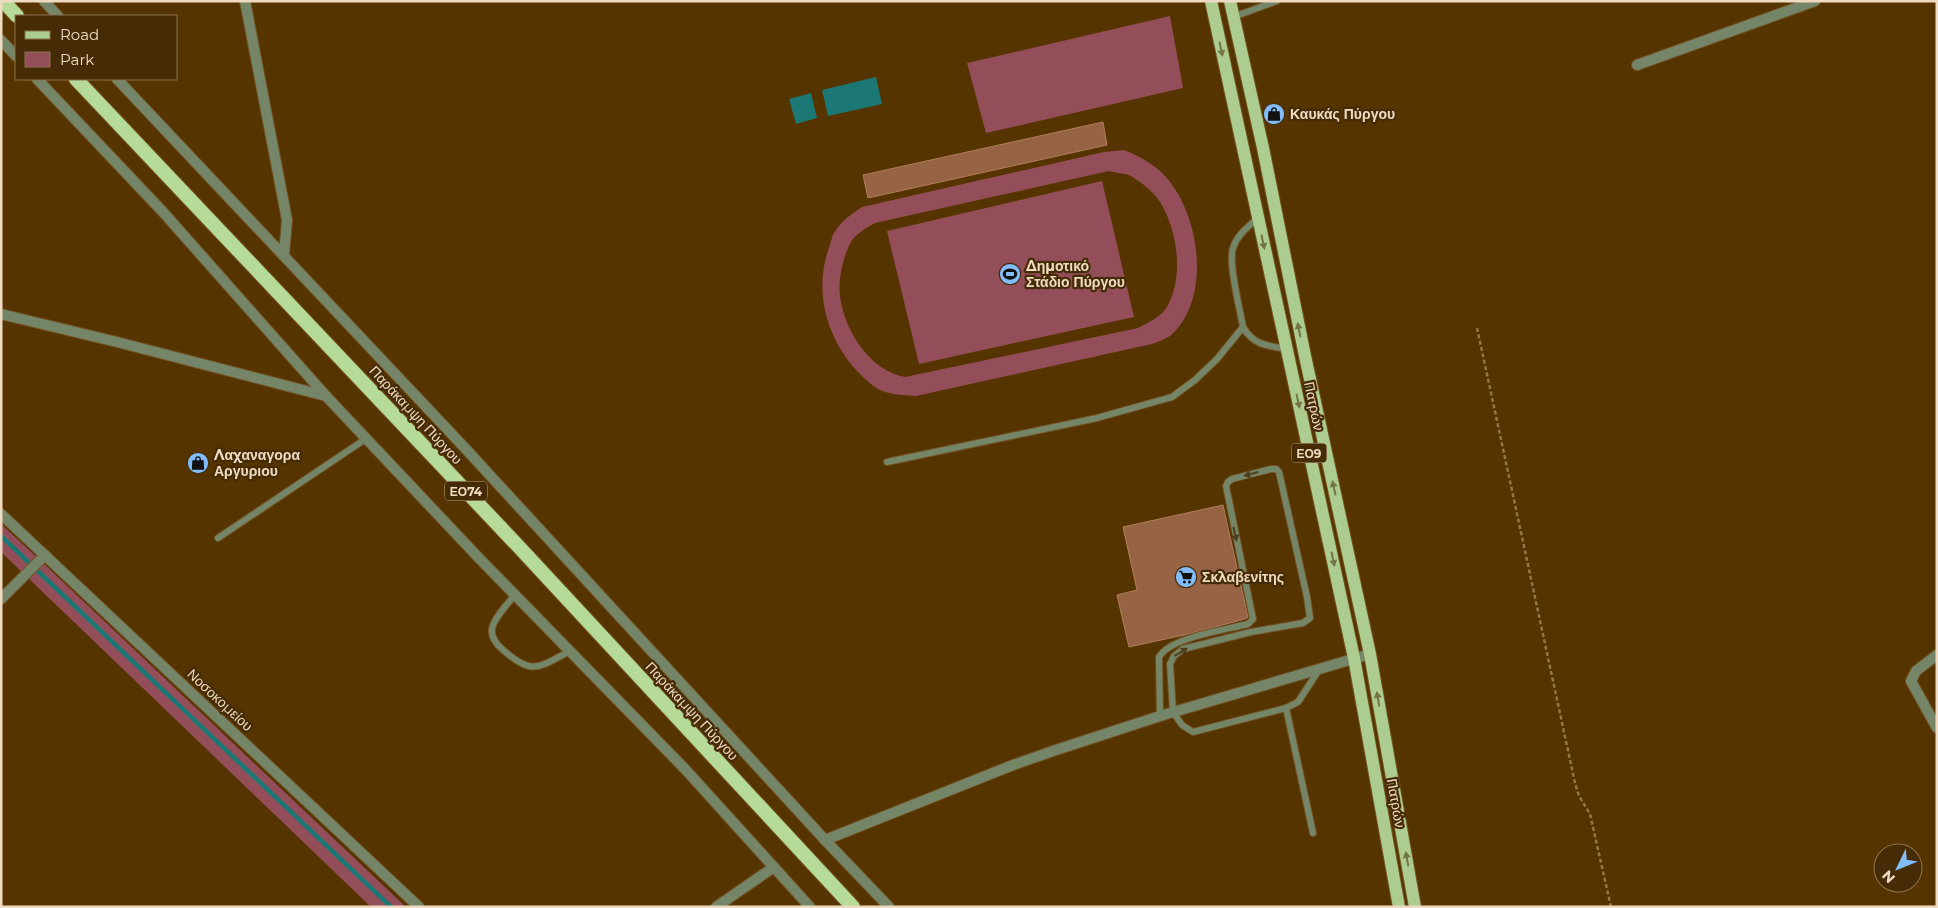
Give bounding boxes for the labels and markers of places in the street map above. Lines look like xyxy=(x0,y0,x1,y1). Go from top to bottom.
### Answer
shop icon: Καυκάς Πύργου xyxy=(1262,102,1286,126)
place label: Καυκάς Πύργου xyxy=(1290,105,1395,123)
place label: Δημοτικό Στάδιο Πύργου xyxy=(1025,257,1125,291)
sports icon: Δημοτικό Στάδιο Πύργου xyxy=(998,262,1022,286)
place label: Λαχαναγορα Αργυριου xyxy=(213,446,300,480)
shop icon: Λαχαναγορα Αργυριου xyxy=(186,451,210,475)
supermarket icon: Σκλαβενίτης xyxy=(1174,565,1198,589)
place label: Σκλαβενίτης xyxy=(1202,568,1284,586)

